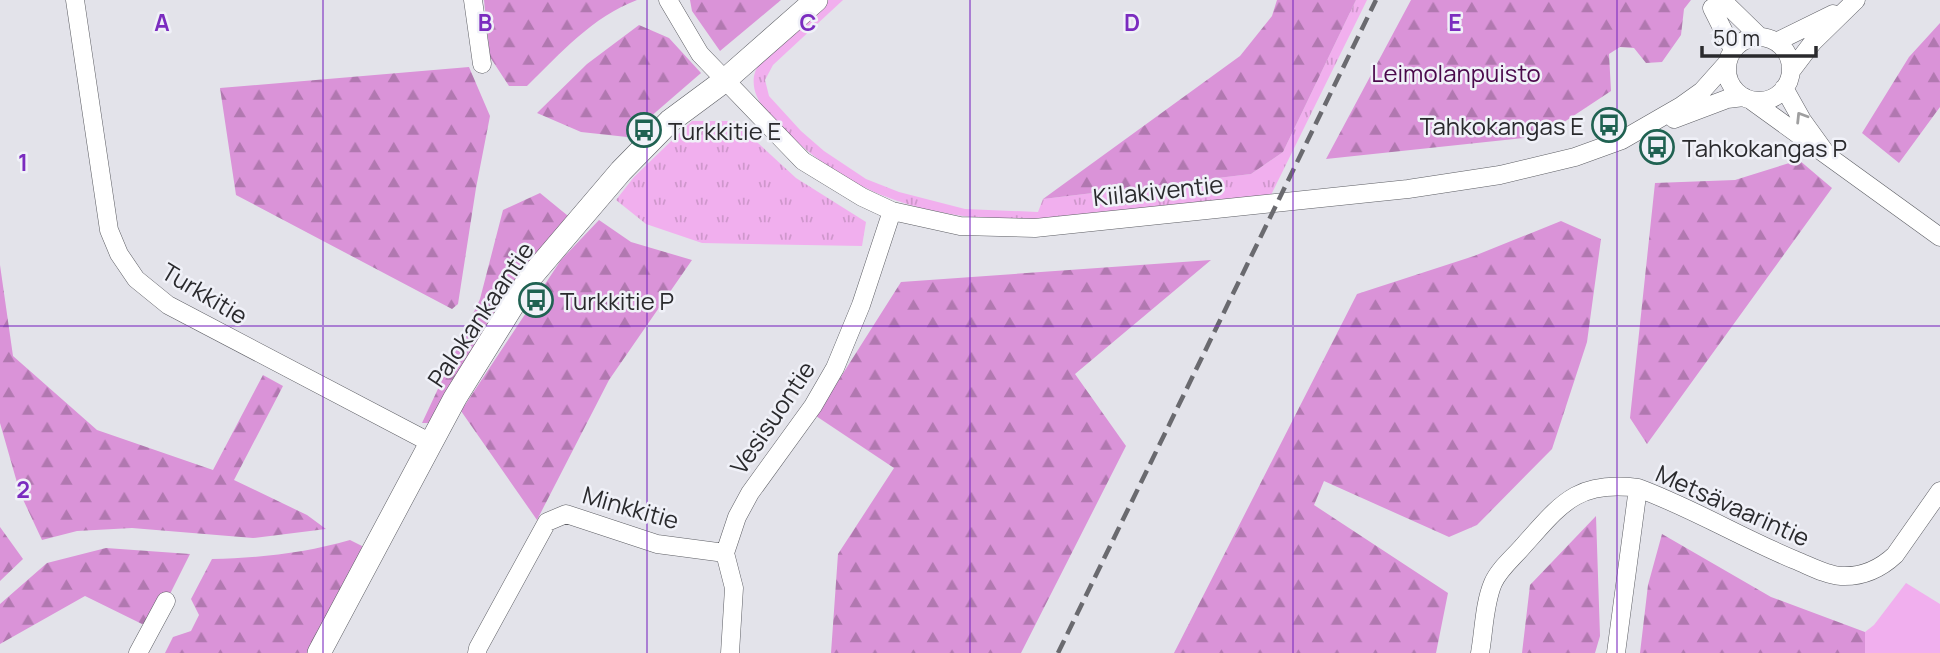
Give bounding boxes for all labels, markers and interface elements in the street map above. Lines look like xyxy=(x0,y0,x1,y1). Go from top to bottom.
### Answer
text: A xyxy=(154,6,170,38)
text: B xyxy=(478,6,492,38)
text: C xyxy=(800,6,817,38)
text: D xyxy=(1124,6,1140,38)
text: E xyxy=(1448,6,1462,38)
scale bar xyxy=(1702,14,1816,58)
text: 50 m xyxy=(1713,24,1760,52)
park label: Leimolanpuisto xyxy=(1371,56,1541,89)
bus stop icon: Tahkokangas E xyxy=(1590,106,1628,144)
place label: Tahkokangas E xyxy=(1420,109,1584,142)
bus stop icon: Turkkitie E xyxy=(625,111,663,149)
one-way arrow xyxy=(1796,112,1809,125)
place label: Turkkitie E xyxy=(668,114,781,147)
bus stop icon: Tahkokangas P xyxy=(1638,128,1676,166)
place label: Tahkokangas P xyxy=(1682,131,1847,164)
text: 1 xyxy=(18,146,28,178)
street label: Kiilakiventie xyxy=(1091,167,1225,213)
street label: Palokankaantie xyxy=(419,235,541,393)
street label: Turkkitie xyxy=(156,254,254,332)
bus stop icon: Turkkitie P xyxy=(517,281,555,319)
place label: Turkkitie P xyxy=(560,284,674,317)
street label: Vesisuontie xyxy=(722,354,822,480)
street label: Metsävaarintie xyxy=(1651,456,1815,554)
text: 2 xyxy=(16,473,30,505)
street label: Minkkitie xyxy=(579,478,683,536)

